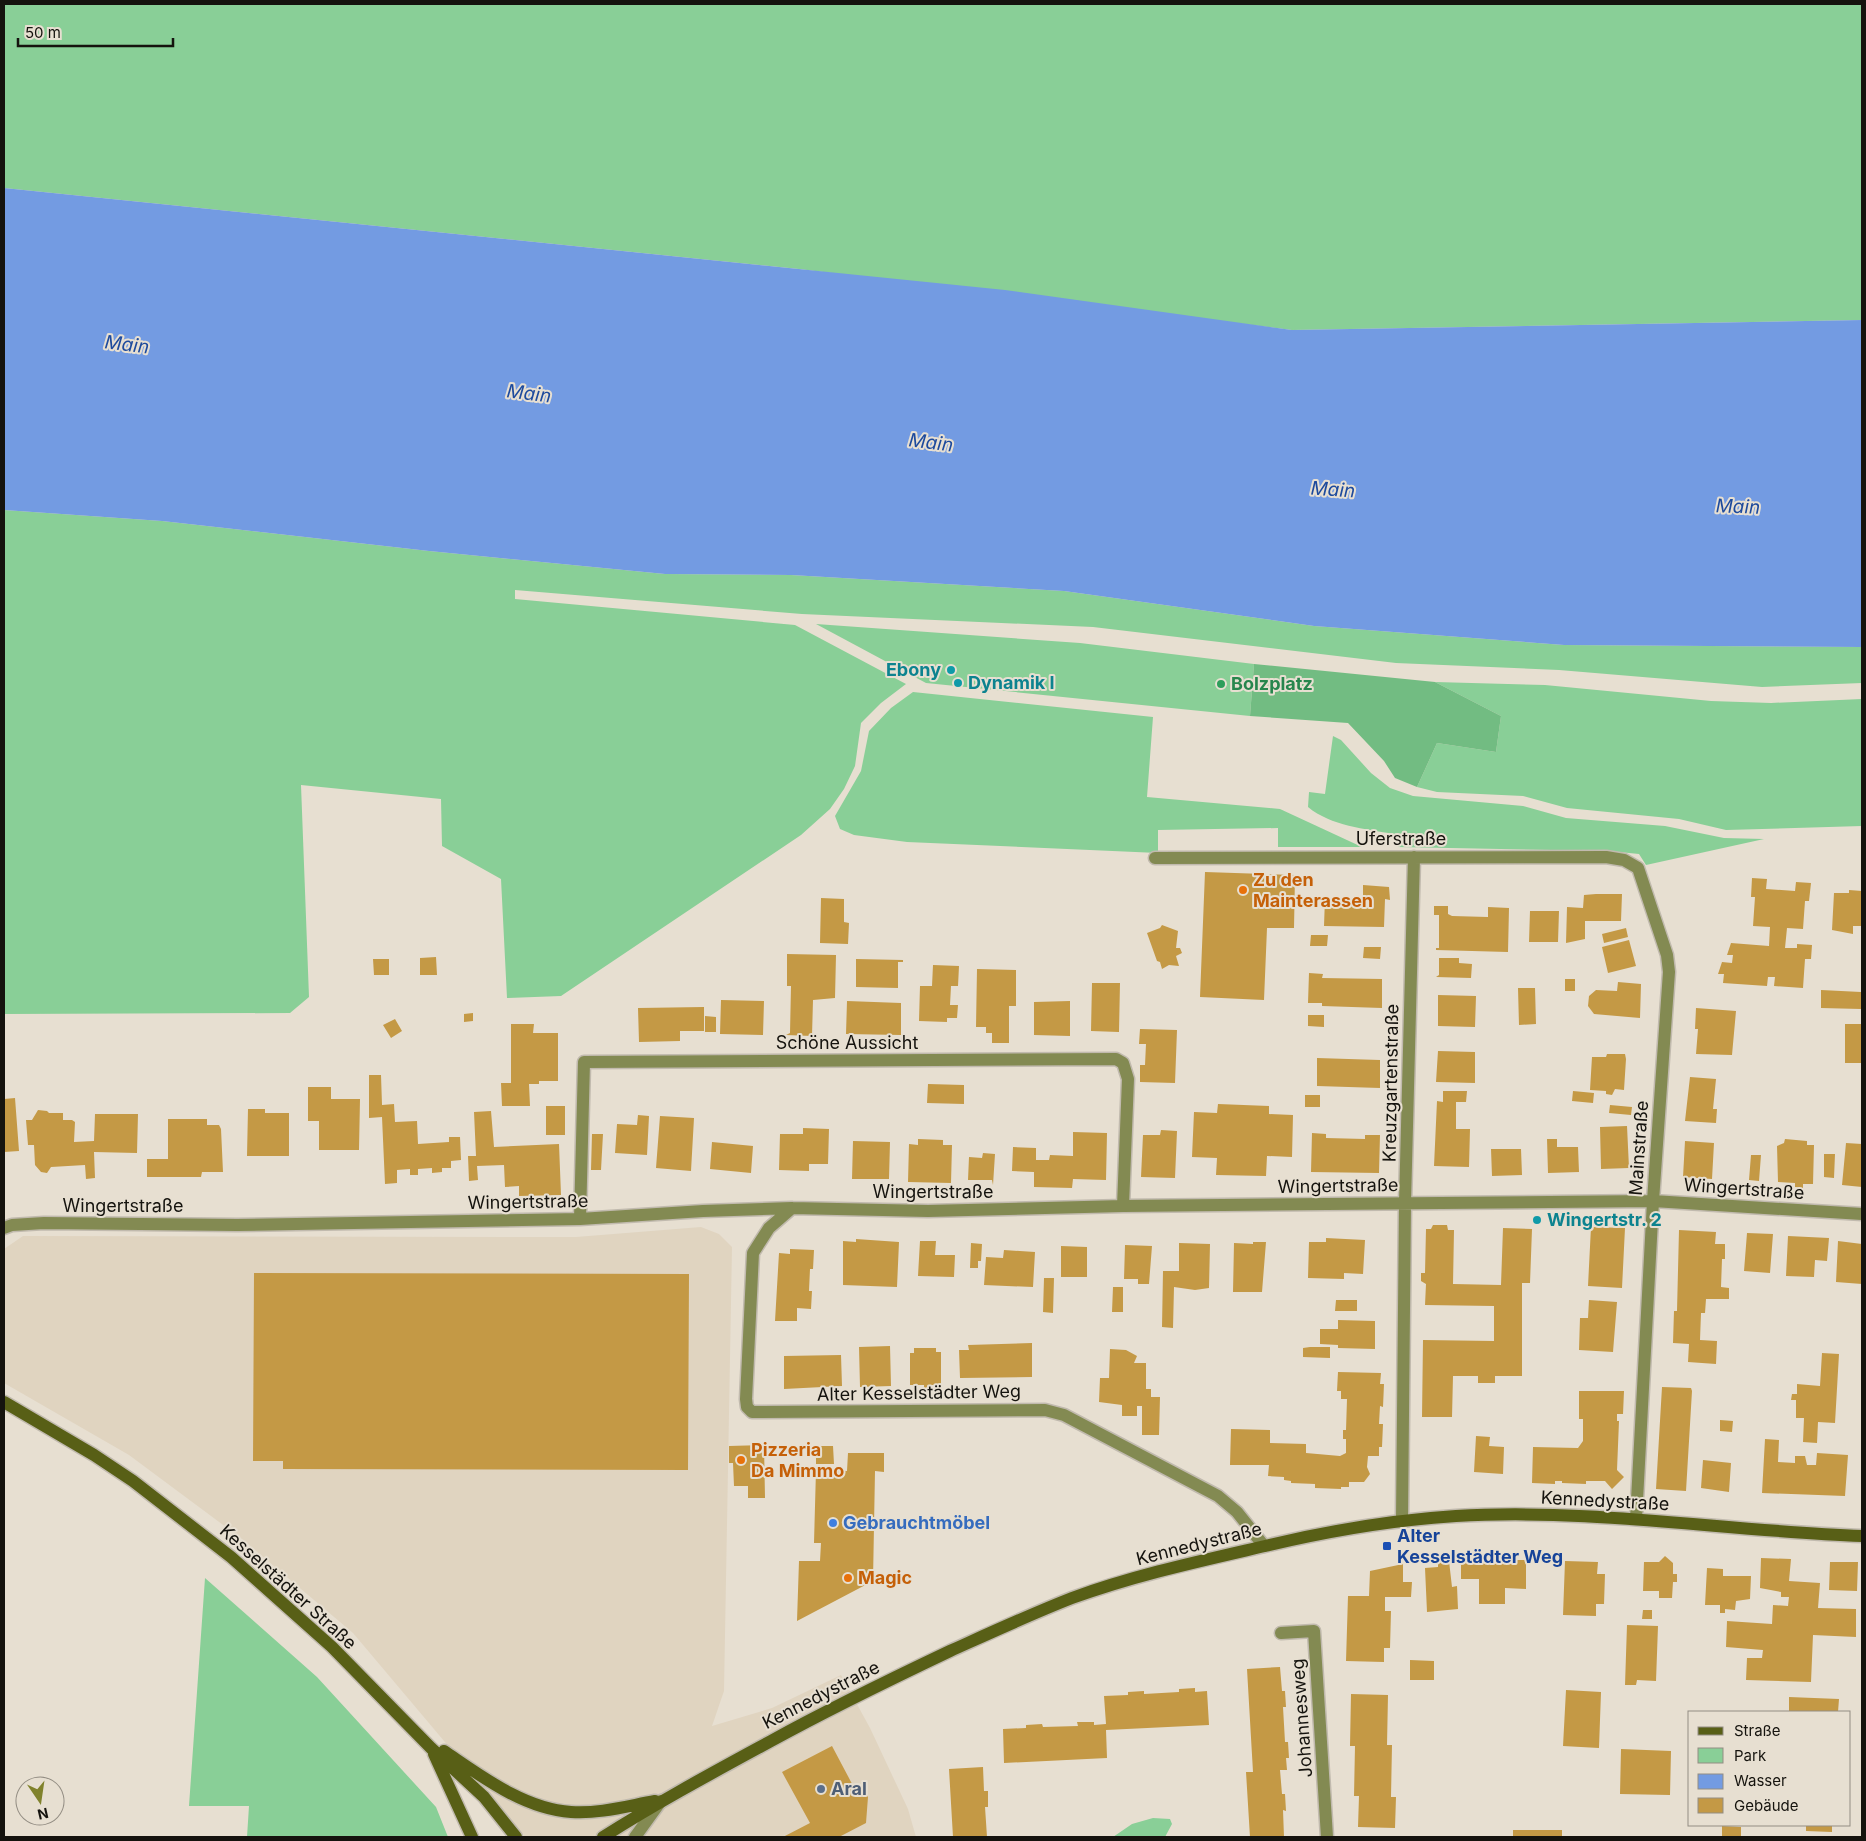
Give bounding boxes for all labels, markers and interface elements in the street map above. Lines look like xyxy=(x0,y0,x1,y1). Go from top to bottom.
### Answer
scale bar xyxy=(18,15,172,47)
text: 50 m xyxy=(25,23,61,42)
water label: Main xyxy=(103,330,151,359)
water label: Main xyxy=(505,379,553,408)
water label: Main xyxy=(907,428,955,457)
water label: Main xyxy=(1310,476,1356,503)
water label: Main xyxy=(1715,494,1761,519)
place label: Ebony xyxy=(886,659,941,680)
marker: Ebony xyxy=(945,664,957,676)
place label: Dynamik I xyxy=(968,672,1055,693)
place label: Bolzplatz xyxy=(1231,673,1313,694)
marker: Dynamik I xyxy=(952,677,964,689)
marker: Bolzplatz xyxy=(1215,678,1227,690)
street label: Uferstraße xyxy=(1356,828,1446,849)
place label: Zu den Mainterassen xyxy=(1253,869,1373,911)
marker: Zu den Mainterassen xyxy=(1237,884,1249,896)
street label: Kreuzgartenstraße xyxy=(1379,1004,1402,1162)
street label: Schöne Aussicht xyxy=(776,1032,918,1053)
street label: Mainstraße xyxy=(1625,1100,1652,1196)
street label: Wingertstraße xyxy=(1277,1174,1399,1197)
street label: Wingertstraße xyxy=(1683,1174,1805,1203)
street label: Wingertstraße xyxy=(873,1181,993,1202)
street label: Wingertstraße xyxy=(467,1190,589,1213)
street label: Wingertstraße xyxy=(63,1195,183,1216)
place label: Wingertstr. 2 xyxy=(1547,1209,1662,1230)
marker: Wingertstr. 2 xyxy=(1531,1214,1543,1226)
street label: Alter Kesselstädter Weg xyxy=(817,1380,1021,1405)
place label: Pizzeria Da Mimmo xyxy=(751,1439,844,1481)
marker: Pizzeria Da Mimmo xyxy=(735,1454,747,1466)
street label: Kennedystraße xyxy=(1540,1487,1670,1514)
place label: Gebrauchtmöbel xyxy=(843,1512,990,1533)
marker: Gebrauchtmöbel xyxy=(827,1517,839,1529)
street label: Kennedystraße xyxy=(1134,1518,1264,1569)
street label: Kesselstädter Straße xyxy=(216,1520,361,1654)
place label: Alter Kesselstädter Weg xyxy=(1397,1525,1563,1567)
marker: Alter Kesselstädter Weg xyxy=(1381,1540,1393,1552)
place label: Magic xyxy=(858,1567,912,1588)
marker: Magic xyxy=(842,1572,854,1584)
street label: Kennedystraße xyxy=(759,1656,883,1733)
street label: Johannesweg xyxy=(1287,1658,1316,1778)
legend xyxy=(1688,1711,1851,1826)
text: Straße xyxy=(1734,1721,1781,1740)
text: Park xyxy=(1734,1746,1767,1765)
text: Wasser xyxy=(1734,1771,1787,1790)
north arrow xyxy=(15,1776,65,1826)
place label: Aral xyxy=(831,1778,867,1799)
marker: Aral xyxy=(815,1783,827,1795)
text: Gebäude xyxy=(1734,1796,1799,1815)
text: N xyxy=(36,1805,50,1824)

